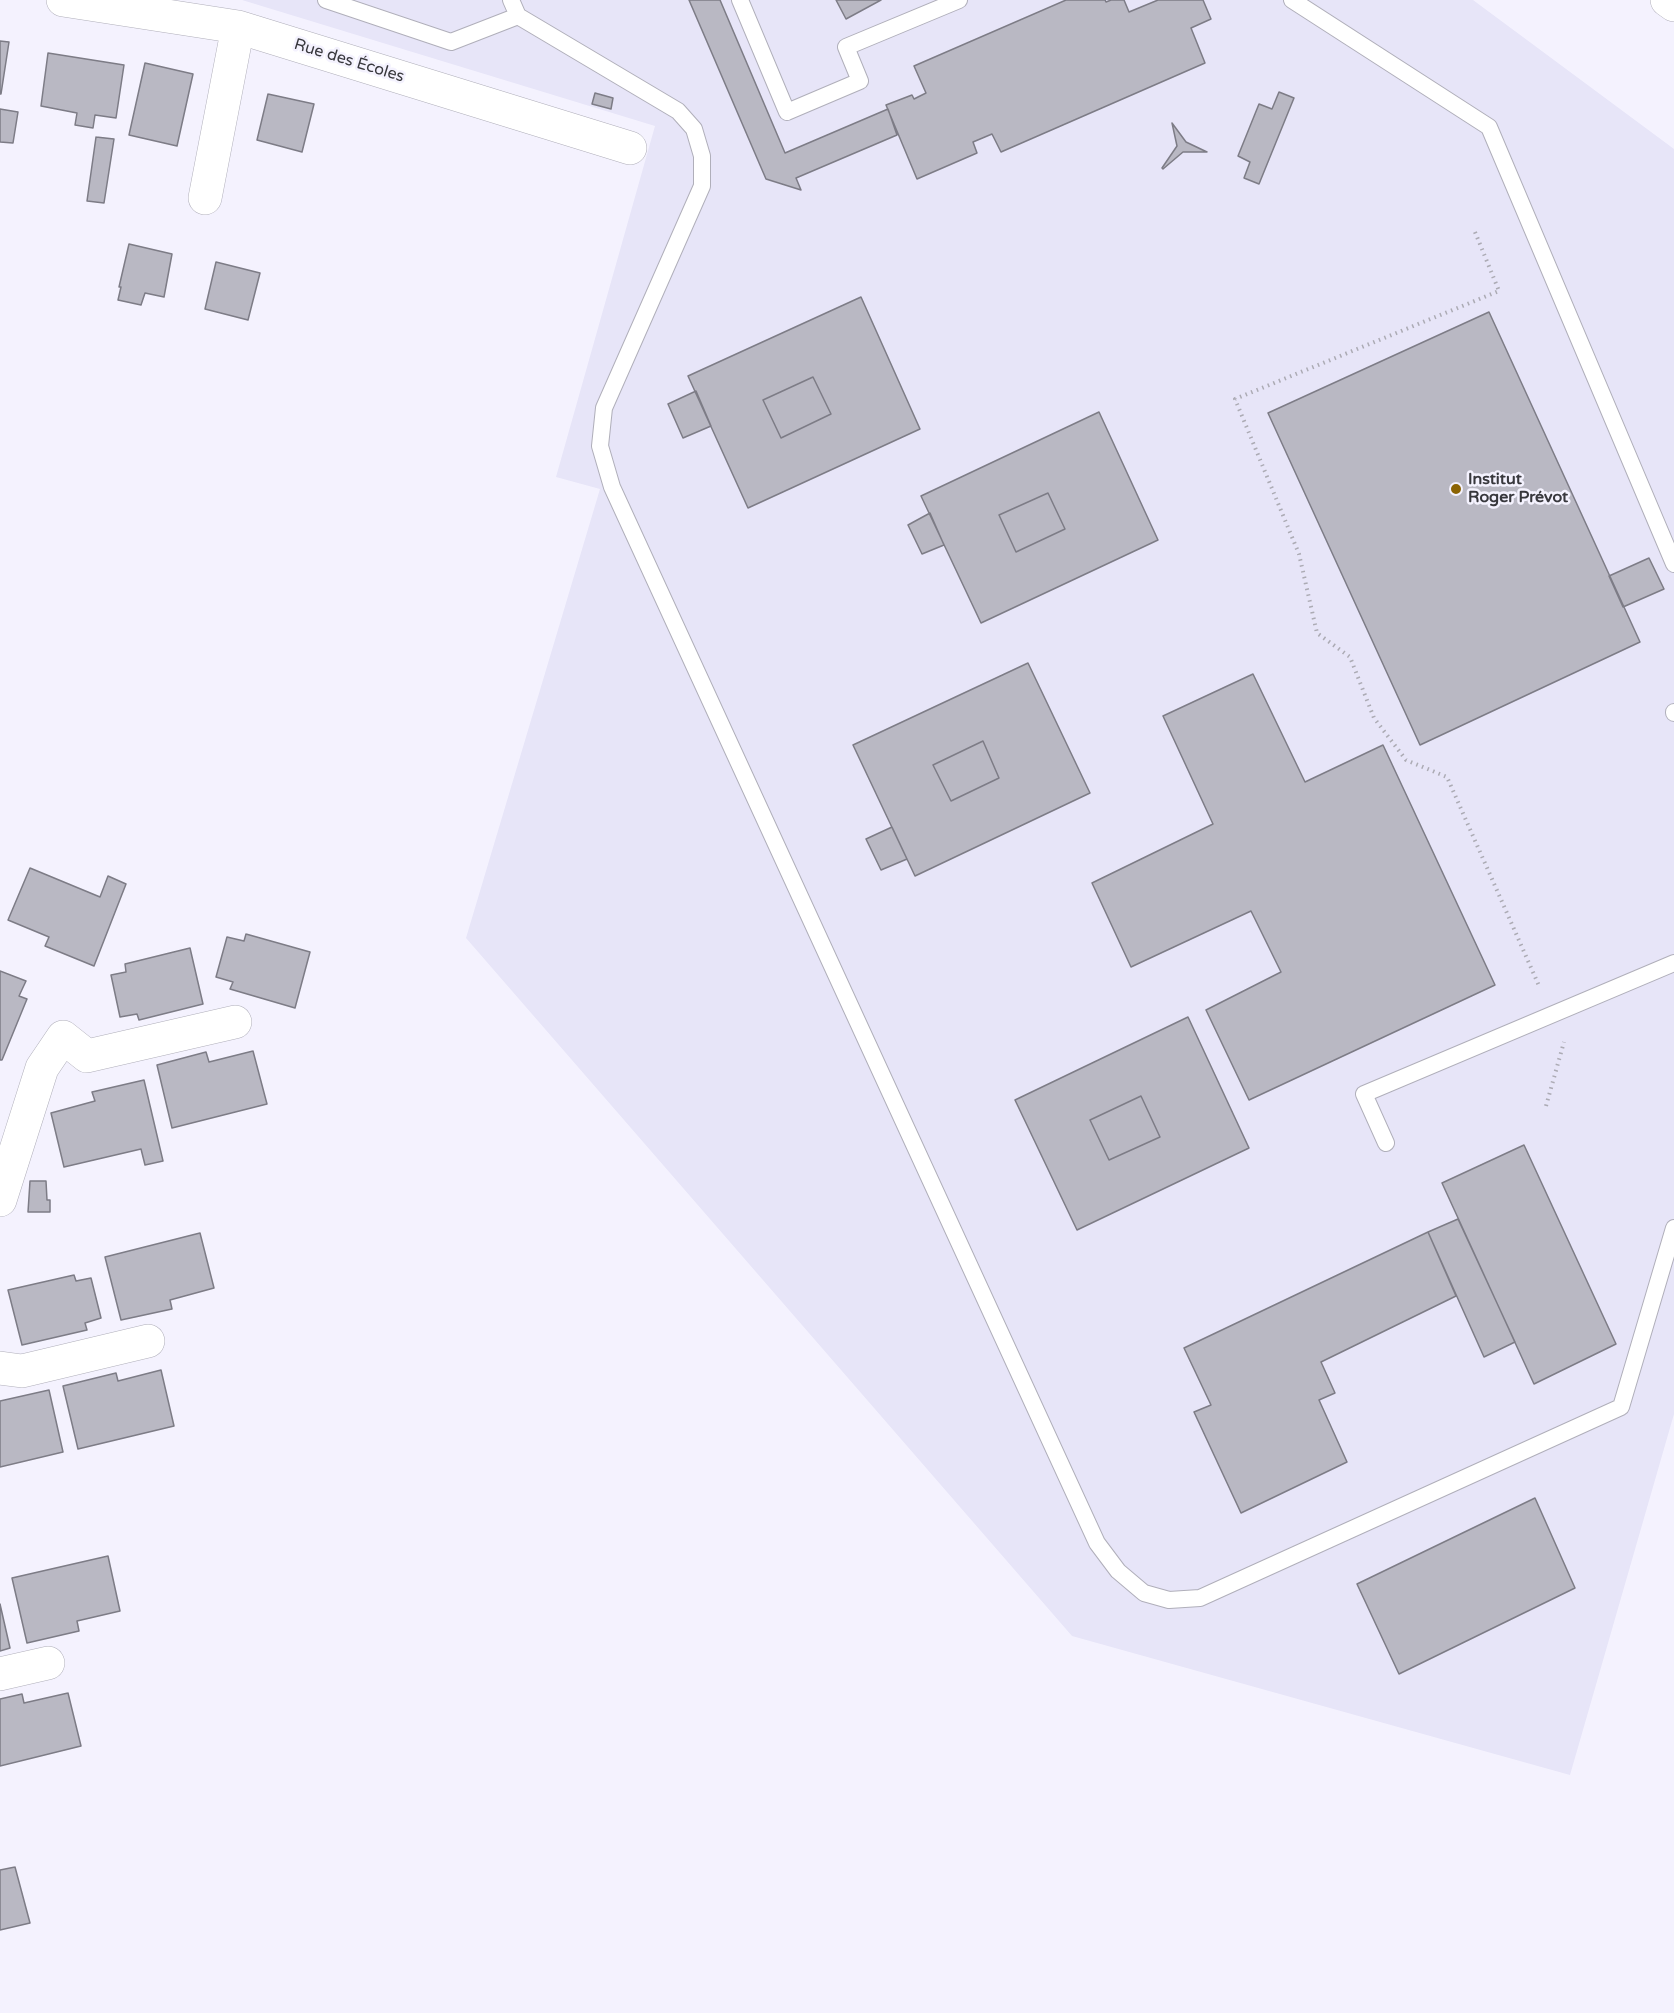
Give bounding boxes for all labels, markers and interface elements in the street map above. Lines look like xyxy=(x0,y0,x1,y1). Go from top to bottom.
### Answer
street label: Rue des Écoles xyxy=(292,35,406,87)
place label: Institut Roger Prévot xyxy=(1468,470,1568,508)
marker: Institut Roger Prévot xyxy=(1449,482,1463,496)

